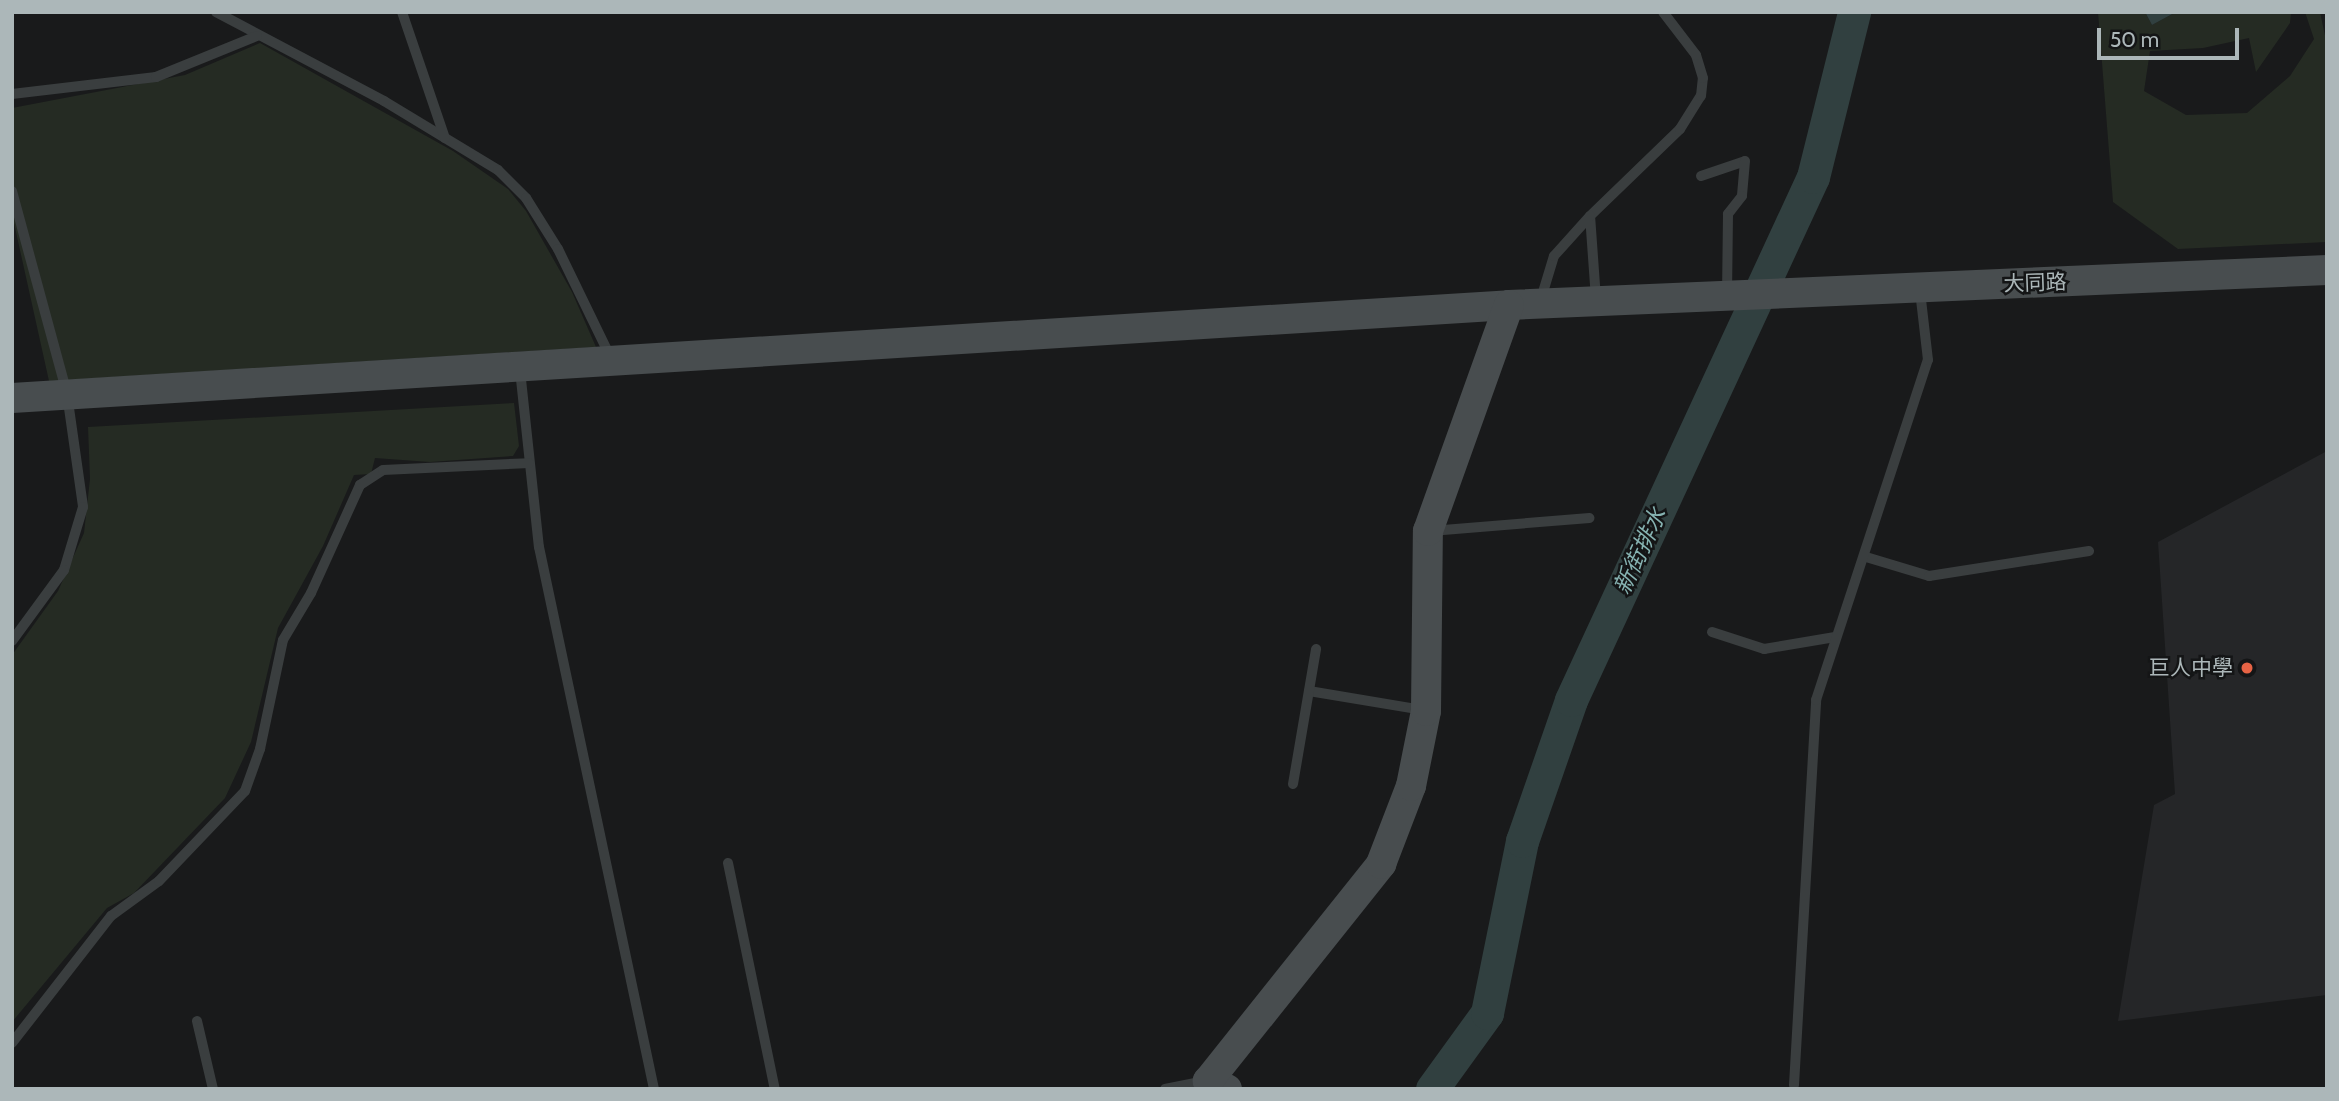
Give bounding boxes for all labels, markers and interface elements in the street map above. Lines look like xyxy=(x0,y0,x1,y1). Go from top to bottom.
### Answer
scale bar xyxy=(2101,14,2243,58)
text: 50 m xyxy=(2110,27,2159,52)
street label: 大同路 xyxy=(2003,269,2067,297)
water label: 新街排水 xyxy=(1608,503,1672,599)
place label: 巨人中學 xyxy=(2149,655,2233,681)
marker: 巨人中學 xyxy=(2239,660,2255,676)

